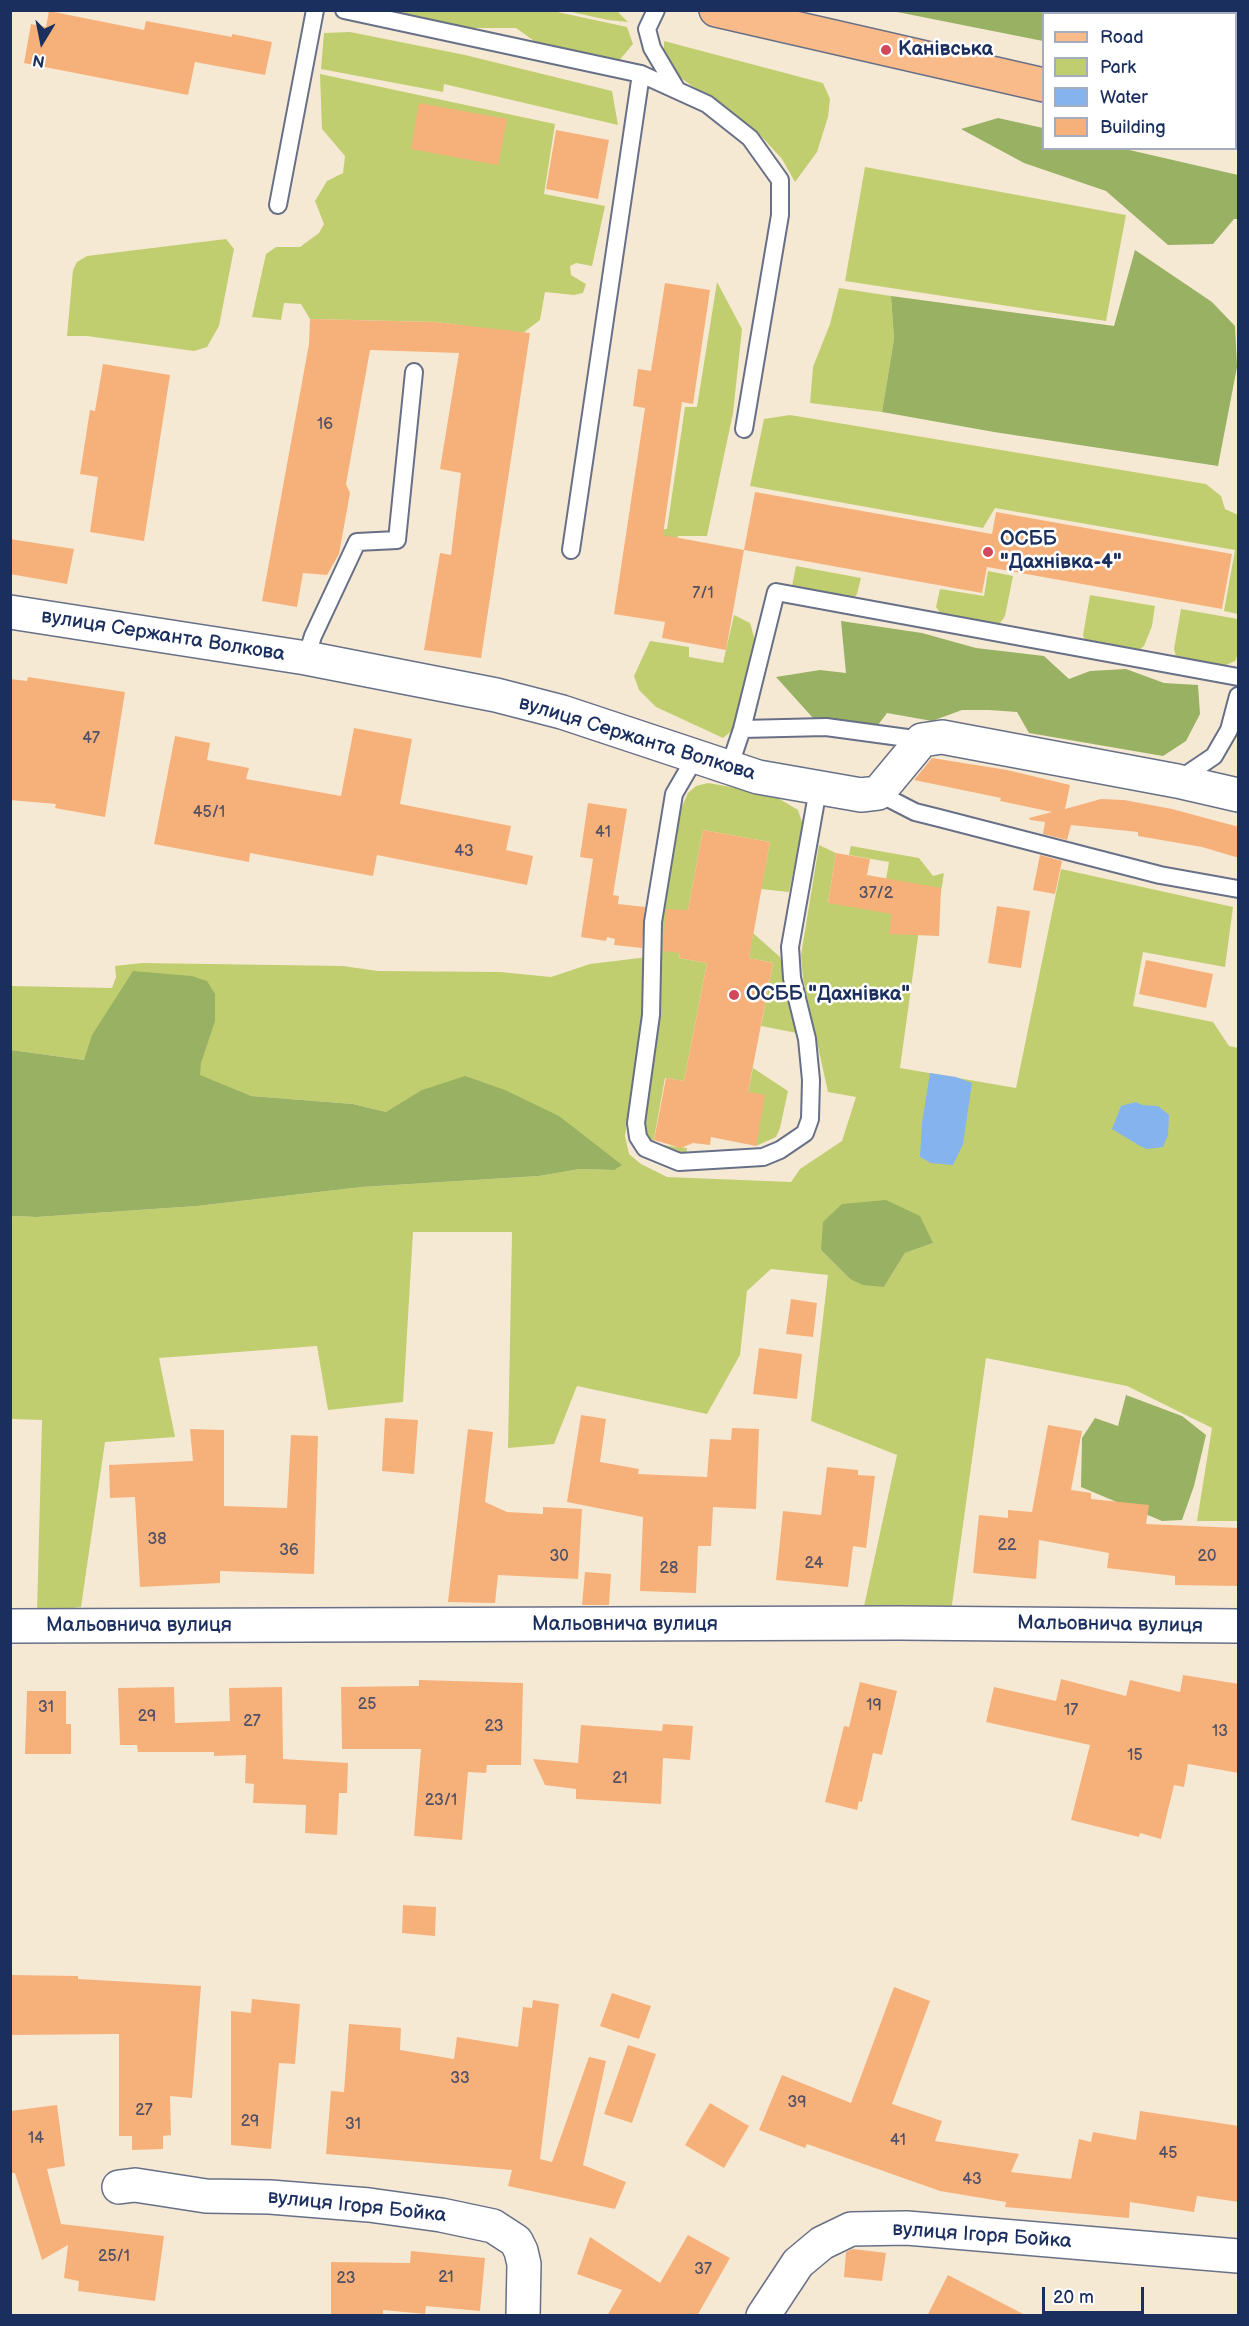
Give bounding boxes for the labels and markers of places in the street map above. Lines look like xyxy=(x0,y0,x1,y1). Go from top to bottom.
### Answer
place label: Канівська xyxy=(898,38,993,62)
marker: Канівська xyxy=(879,43,893,57)
place label: ОСББ "Дахнівка-4" xyxy=(1000,528,1122,575)
marker: ОСББ "Дахнівка-4" xyxy=(981,545,995,559)
place label: ОСББ "Дахнівка" xyxy=(746,983,910,1007)
marker: ОСББ "Дахнівка" xyxy=(727,988,741,1002)

